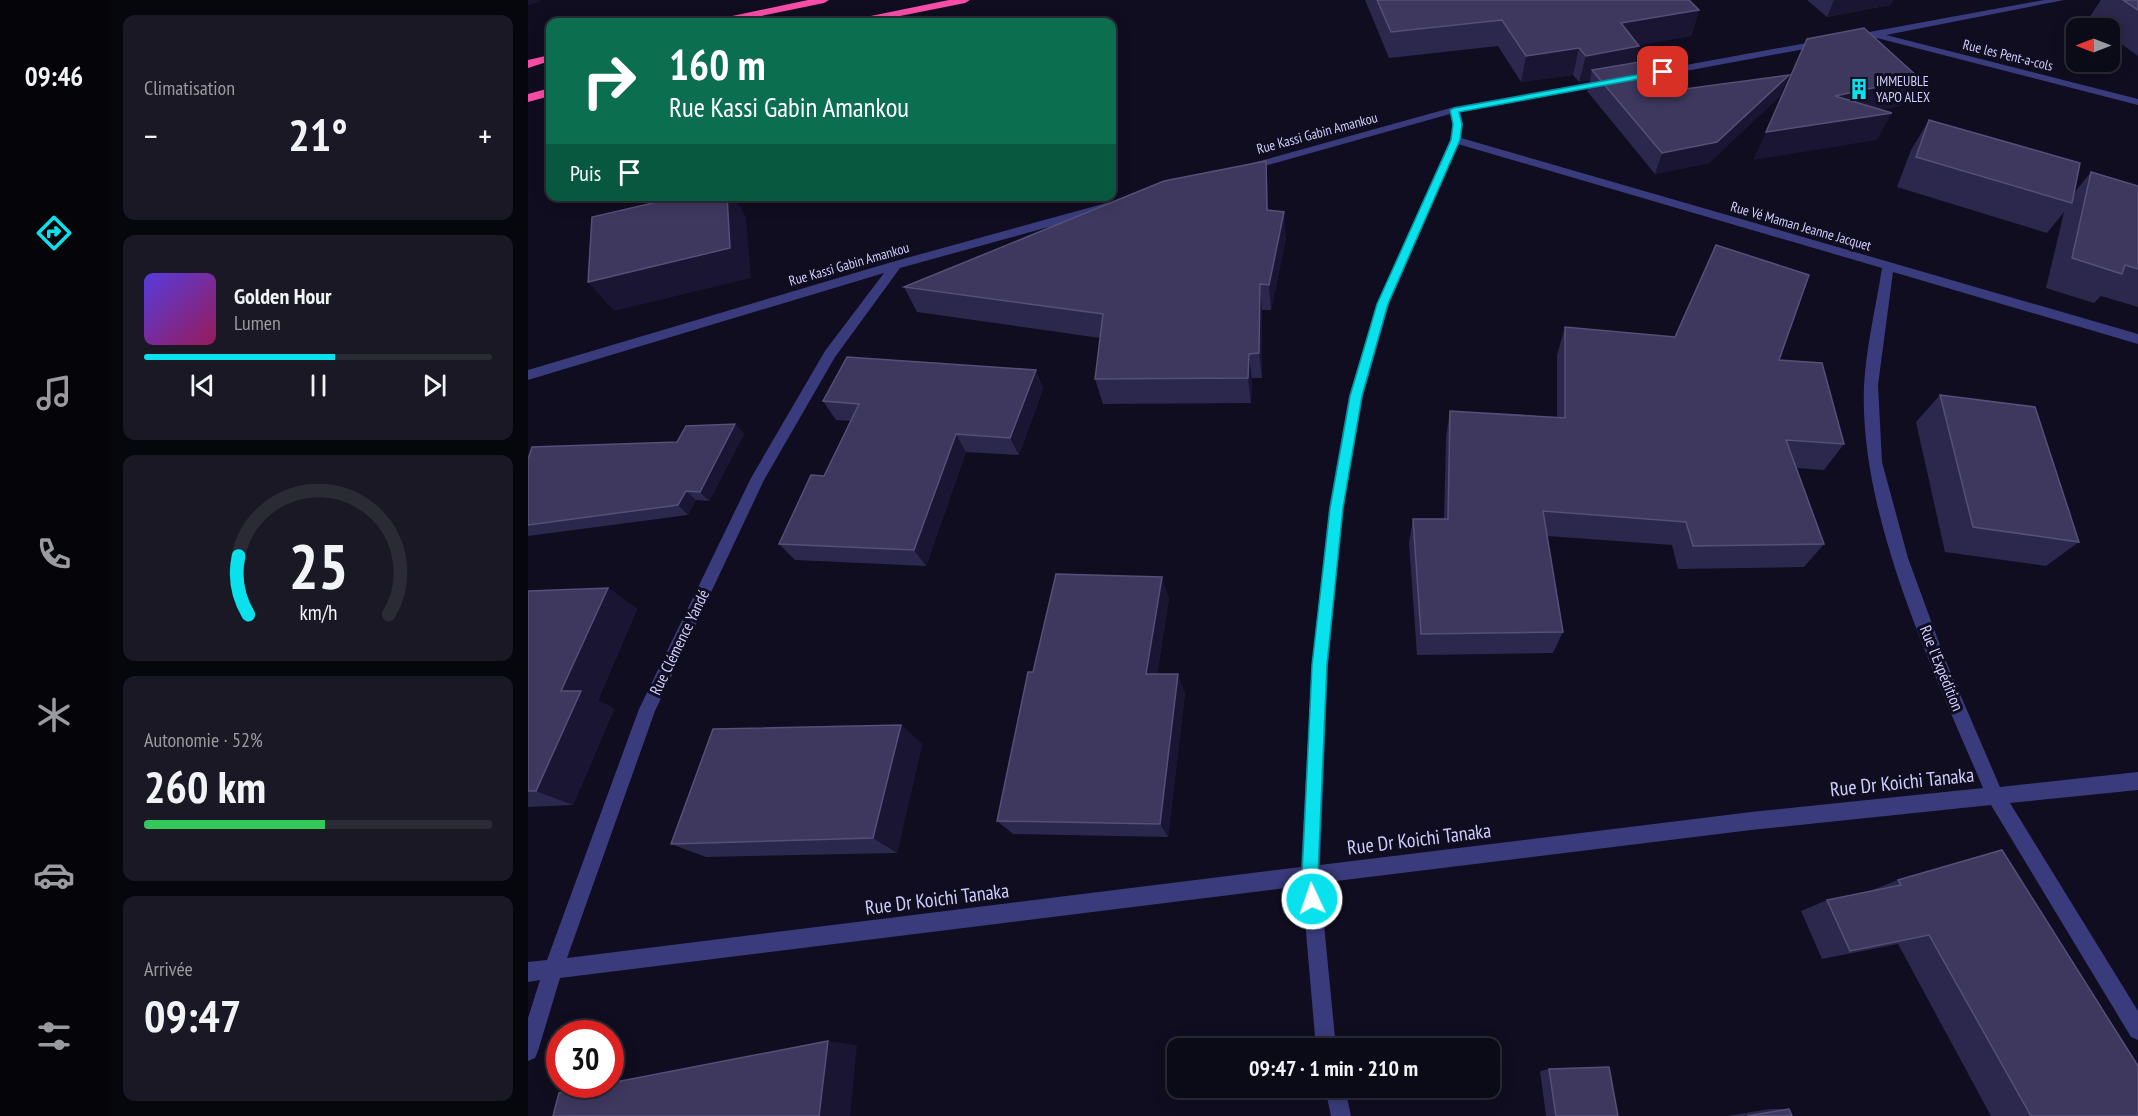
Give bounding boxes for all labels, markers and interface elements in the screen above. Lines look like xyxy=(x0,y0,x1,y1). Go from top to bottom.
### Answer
north arrow xyxy=(2066,18,2120,72)
map controls xyxy=(2066,18,2120,72)
street label: Rue les Pent-a-cols xyxy=(1961,35,2055,75)
text: 160 m xyxy=(669,37,766,92)
icon: right xyxy=(570,42,648,120)
pin xyxy=(1637,46,1688,97)
icon: arrive xyxy=(1646,55,1679,88)
text: 09:46 xyxy=(25,59,83,93)
place label: IMMEUBLE YAPO ALEX xyxy=(1876,72,1930,106)
text: Climatisation xyxy=(144,75,235,101)
building icon: IMMEUBLE YAPO ALEX xyxy=(1847,77,1871,101)
text: Rue Kassi Gabin Amankou xyxy=(669,90,909,124)
text: 21° xyxy=(288,105,348,163)
street label: Rue Kassi Gabin Amankou xyxy=(1255,108,1379,158)
text: − xyxy=(144,114,158,157)
text: + xyxy=(478,114,492,157)
icon: arrive xyxy=(613,156,646,189)
text: Puis xyxy=(570,159,601,187)
street label: Rue Vé Maman Jeanne Jacquet xyxy=(1729,197,1873,255)
icon: directions xyxy=(33,212,75,254)
street label: Rue Kassi Gabin Amankou xyxy=(787,238,911,290)
text: Golden Hour xyxy=(234,282,332,310)
text: Lumen xyxy=(234,310,281,336)
icon: previous xyxy=(186,369,219,402)
icon: pause xyxy=(302,369,335,402)
icon: next xyxy=(418,369,451,402)
icon: music xyxy=(33,372,75,414)
text: 25 xyxy=(288,525,348,606)
icon: phone xyxy=(33,533,75,575)
street label: Rue Clémence Yandé xyxy=(645,586,713,698)
text: km/h xyxy=(299,598,337,626)
street label: Rue l'Expédition xyxy=(1916,622,1968,714)
icon: climate xyxy=(33,694,75,736)
text: Autonomie · 52% xyxy=(144,727,263,753)
text: 260 km xyxy=(144,757,266,815)
street label: Rue Dr Koichi Tanaka xyxy=(1829,762,1975,802)
street label: Rue Dr Koichi Tanaka xyxy=(1346,817,1492,861)
icon: car xyxy=(33,854,75,896)
position arrow xyxy=(1280,867,1344,931)
street label: Rue Dr Koichi Tanaka xyxy=(864,877,1010,921)
text: Arrivée xyxy=(144,956,193,982)
text: 09:47 xyxy=(144,986,241,1044)
icon: filters xyxy=(33,1015,75,1057)
speed limit sign: 30 xyxy=(546,1020,624,1098)
text: 09:47 · 1 min · 210 m xyxy=(1249,1054,1418,1082)

